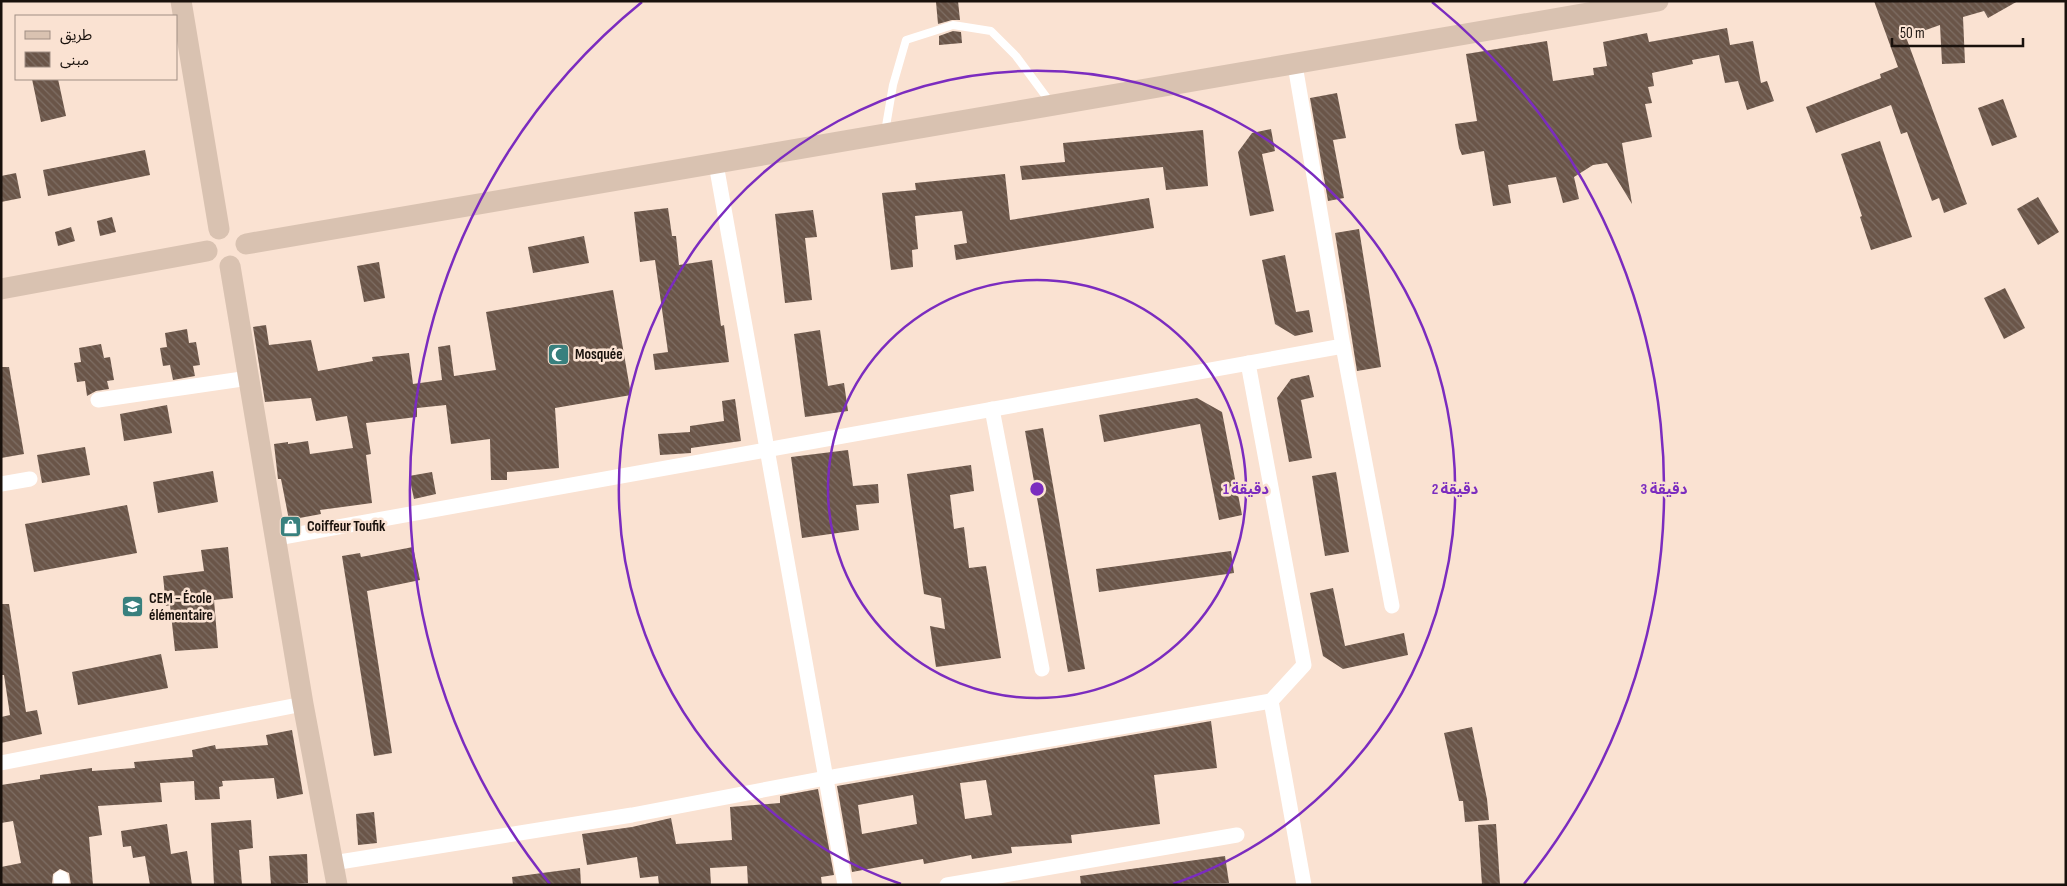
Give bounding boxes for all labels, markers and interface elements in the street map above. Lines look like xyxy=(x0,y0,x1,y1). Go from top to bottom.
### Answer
legend xyxy=(15,15,178,80)
scale bar xyxy=(1892,15,2023,47)
text: 50 m xyxy=(1900,24,1925,43)
text: طريق xyxy=(60,26,92,45)
text: مبنى xyxy=(60,51,89,70)
mosque icon: Mosquée xyxy=(547,342,571,366)
place label: Mosquée xyxy=(575,345,623,364)
centre of rings xyxy=(1028,480,1046,498)
text: 1 دقيقة xyxy=(1223,480,1269,499)
text: 2 دقيقة xyxy=(1432,480,1479,499)
text: 3 دقيقة xyxy=(1641,480,1688,499)
shop icon: Coiffeur Toufik xyxy=(279,514,303,538)
place label: Coiffeur Toufik xyxy=(307,517,386,536)
place label: CEM - École élémentaire xyxy=(149,589,213,625)
school or university icon: CEM - École élémentaire xyxy=(121,595,145,619)

